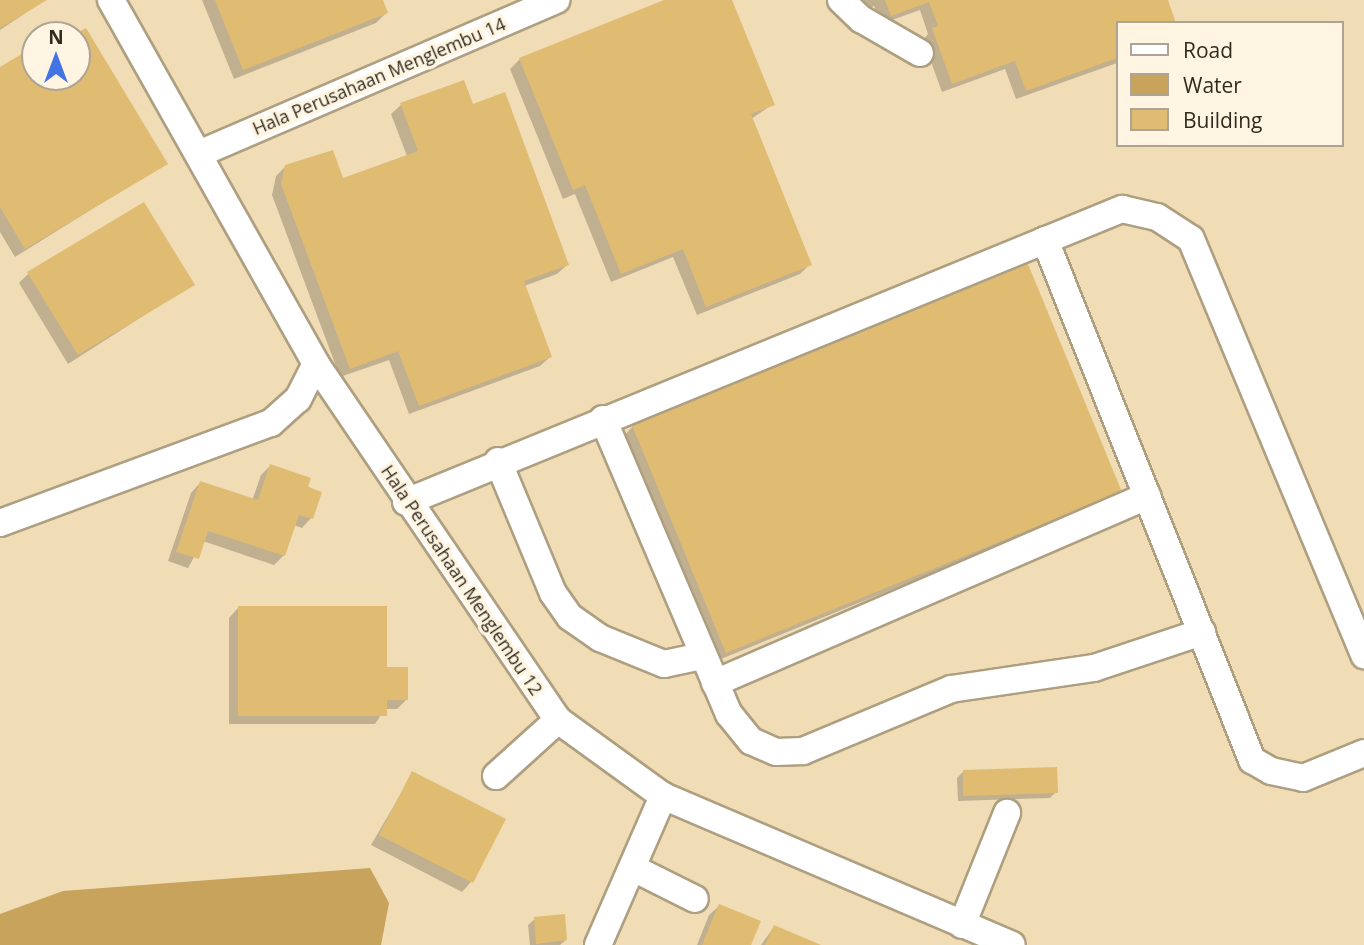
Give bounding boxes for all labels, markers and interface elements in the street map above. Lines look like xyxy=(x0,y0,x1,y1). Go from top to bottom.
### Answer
street label: Hala Perusahaan Menglembu 14 xyxy=(249,13,509,139)
north arrow xyxy=(21,21,91,91)
legend xyxy=(1116,21,1343,147)
text: N xyxy=(48,24,64,50)
text: Road xyxy=(1183,36,1233,64)
text: Water xyxy=(1183,71,1242,99)
text: Building xyxy=(1183,106,1262,134)
street label: Hala Perusahaan Menglembu 12 xyxy=(377,461,547,699)

